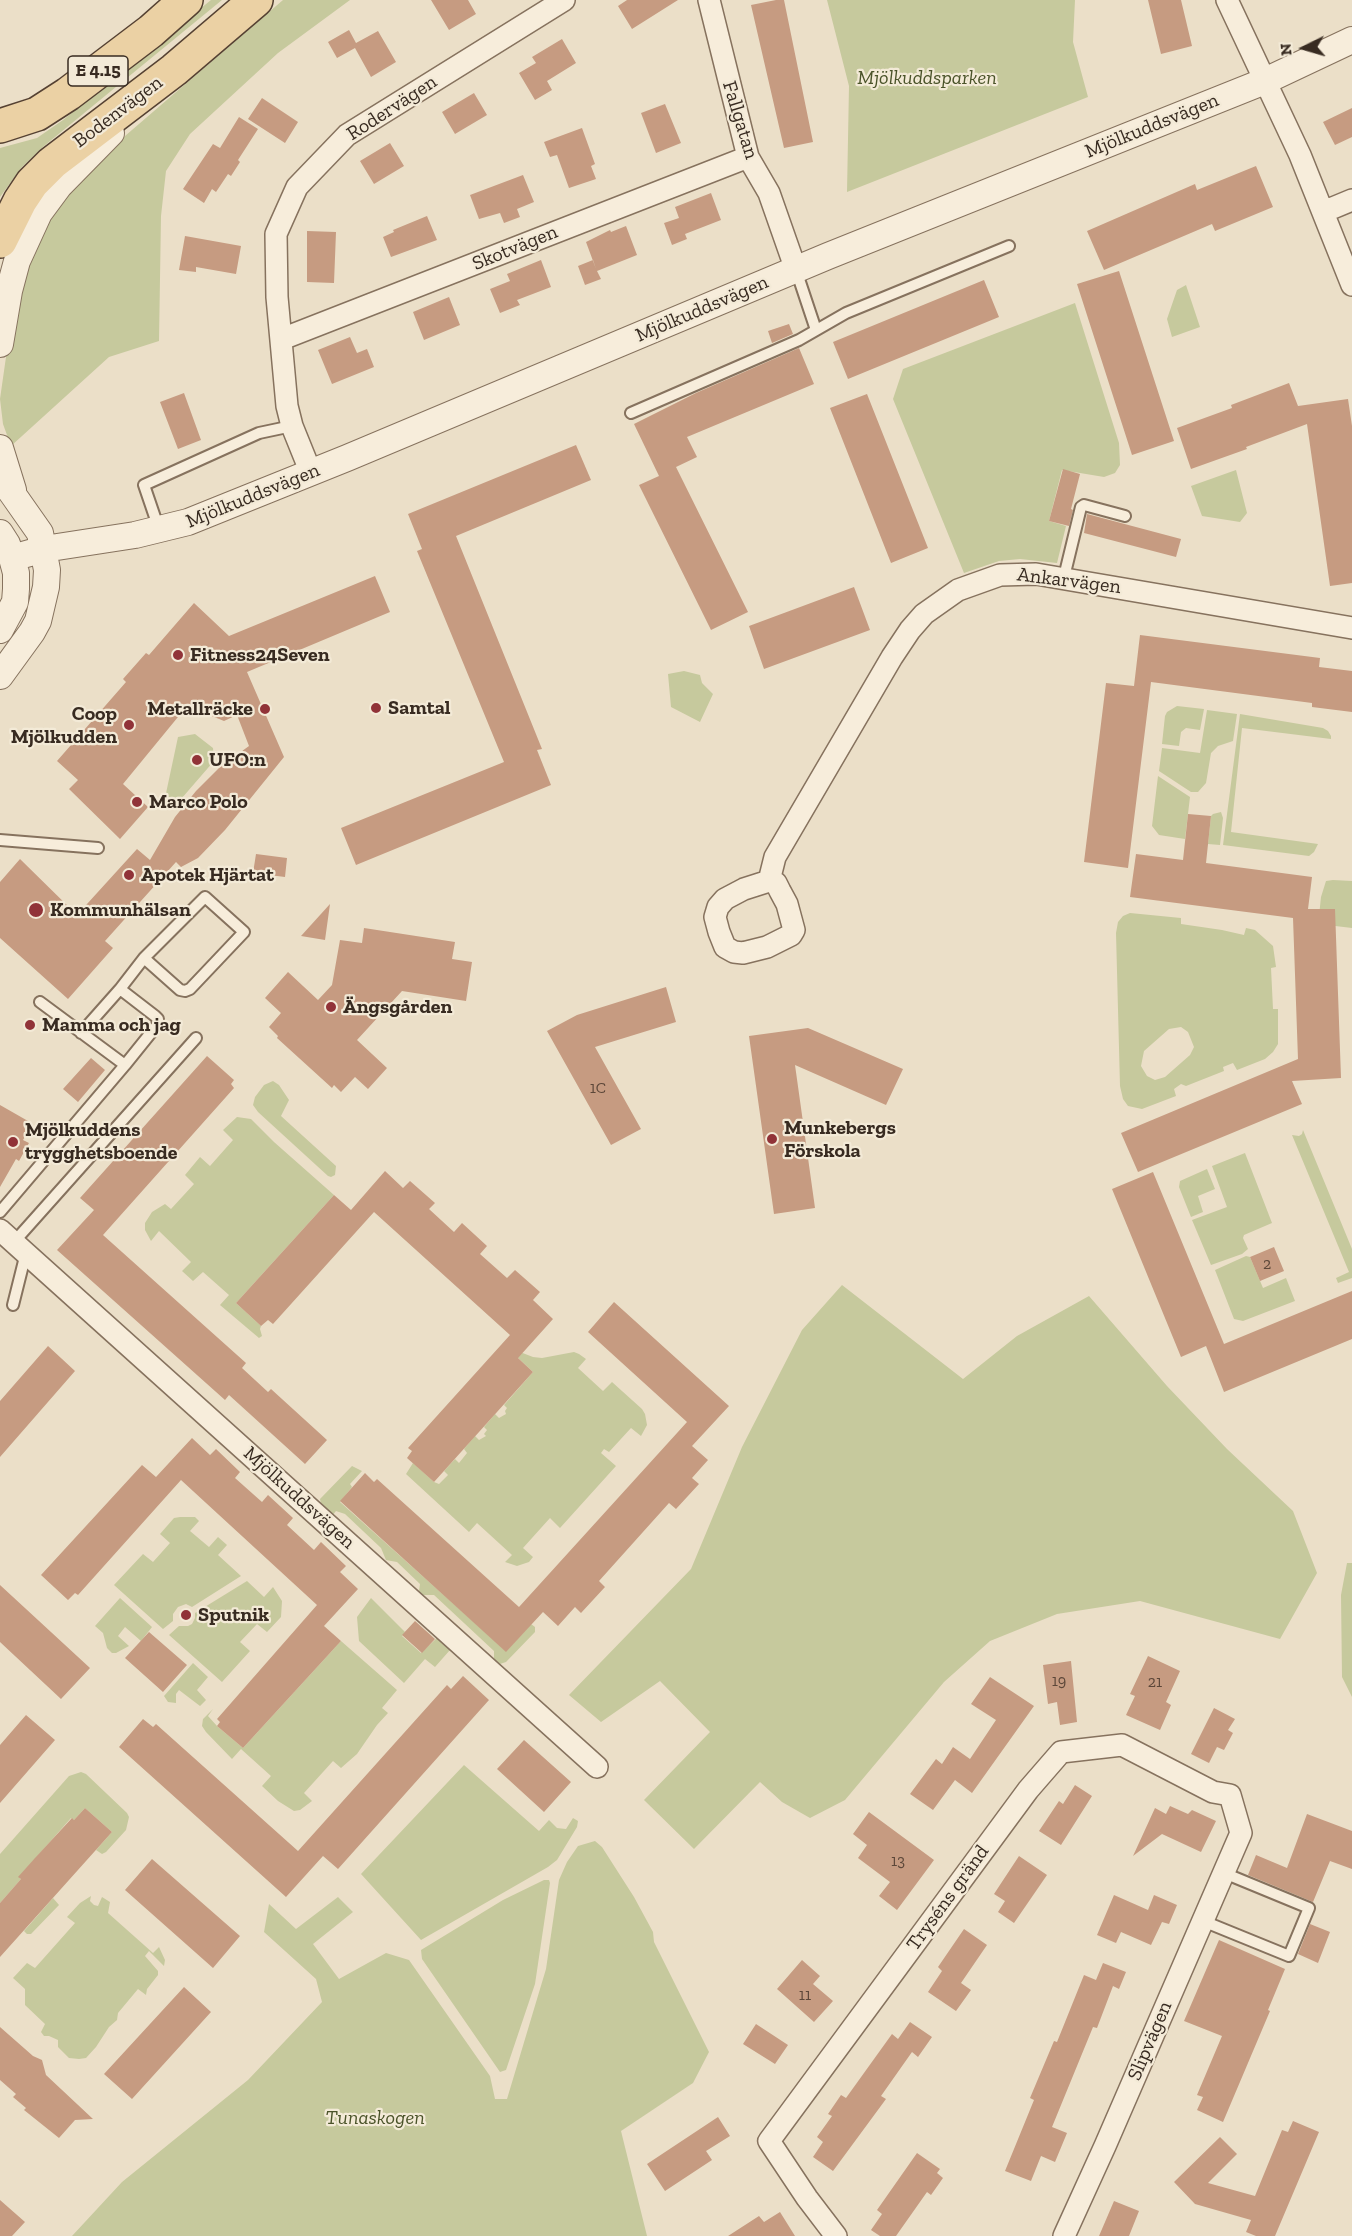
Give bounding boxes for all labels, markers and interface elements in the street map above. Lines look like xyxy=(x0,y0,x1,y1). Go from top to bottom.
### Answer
north arrow xyxy=(1274,18,1334,78)
text: N xyxy=(1276,43,1296,57)
road number: E 4.15 xyxy=(68,56,128,86)
park label: Mjölkuddsparken xyxy=(857,66,997,90)
street label: Rodervägen xyxy=(342,70,442,146)
street label: Bodenvägen xyxy=(69,71,167,153)
street label: Fallgatan xyxy=(717,78,763,162)
street label: Mjölkuddsvägen xyxy=(1082,88,1222,164)
street label: Skotvägen xyxy=(469,220,561,276)
street label: Mjölkuddsvägen xyxy=(632,270,772,348)
street label: Mjölkuddsvägen xyxy=(183,458,323,534)
street label: Ankarvägen xyxy=(1016,563,1122,599)
place label: Fitness24Seven xyxy=(190,643,330,667)
marker: Fitness24Seven xyxy=(171,648,185,662)
place label: Samtal xyxy=(388,696,451,720)
place label: Metallräcke xyxy=(147,697,253,721)
marker: Samtal xyxy=(369,701,383,715)
place label: Coop Mjölkudden xyxy=(11,702,117,749)
marker: Metallräcke xyxy=(258,702,272,716)
marker: Coop Mjölkudden xyxy=(122,718,136,732)
place label: UFO:n xyxy=(209,748,266,772)
marker: UFO:n xyxy=(190,753,204,767)
place label: Marco Polo xyxy=(149,790,248,814)
marker: Marco Polo xyxy=(130,795,144,809)
place label: Apotek Hjärtat xyxy=(141,863,274,887)
marker: Apotek Hjärtat xyxy=(122,868,136,882)
place label: Kommunhälsan xyxy=(50,898,191,922)
marker: Kommunhälsan xyxy=(27,901,45,919)
place label: Ängsgården xyxy=(343,995,452,1019)
marker: Ängsgården xyxy=(324,1000,338,1014)
place label: Mamma och jag xyxy=(42,1013,181,1037)
marker: Mamma och jag xyxy=(23,1018,37,1032)
house number: 1C xyxy=(590,1078,606,1098)
place label: Munkebergs Förskola xyxy=(784,1116,896,1163)
place label: Mjölkuddens trygghetsboende xyxy=(25,1118,177,1165)
marker: Munkebergs Förskola xyxy=(765,1132,779,1146)
marker: Mjölkuddens trygghetsboende xyxy=(6,1135,20,1149)
house number: 2 xyxy=(1263,1254,1271,1274)
street label: Mjölkuddsvägen xyxy=(238,1442,360,1554)
place label: Sputnik xyxy=(198,1603,269,1627)
marker: Sputnik xyxy=(179,1608,193,1622)
house number: 19 xyxy=(1052,1671,1066,1691)
house number: 21 xyxy=(1148,1672,1162,1692)
street label: Tryséns gränd xyxy=(902,1840,994,1956)
house number: 13 xyxy=(891,1851,905,1871)
house number: 11 xyxy=(799,1985,811,2005)
street label: Slipvägen xyxy=(1123,1998,1177,2084)
park label: Tunaskogen xyxy=(325,2106,425,2130)

